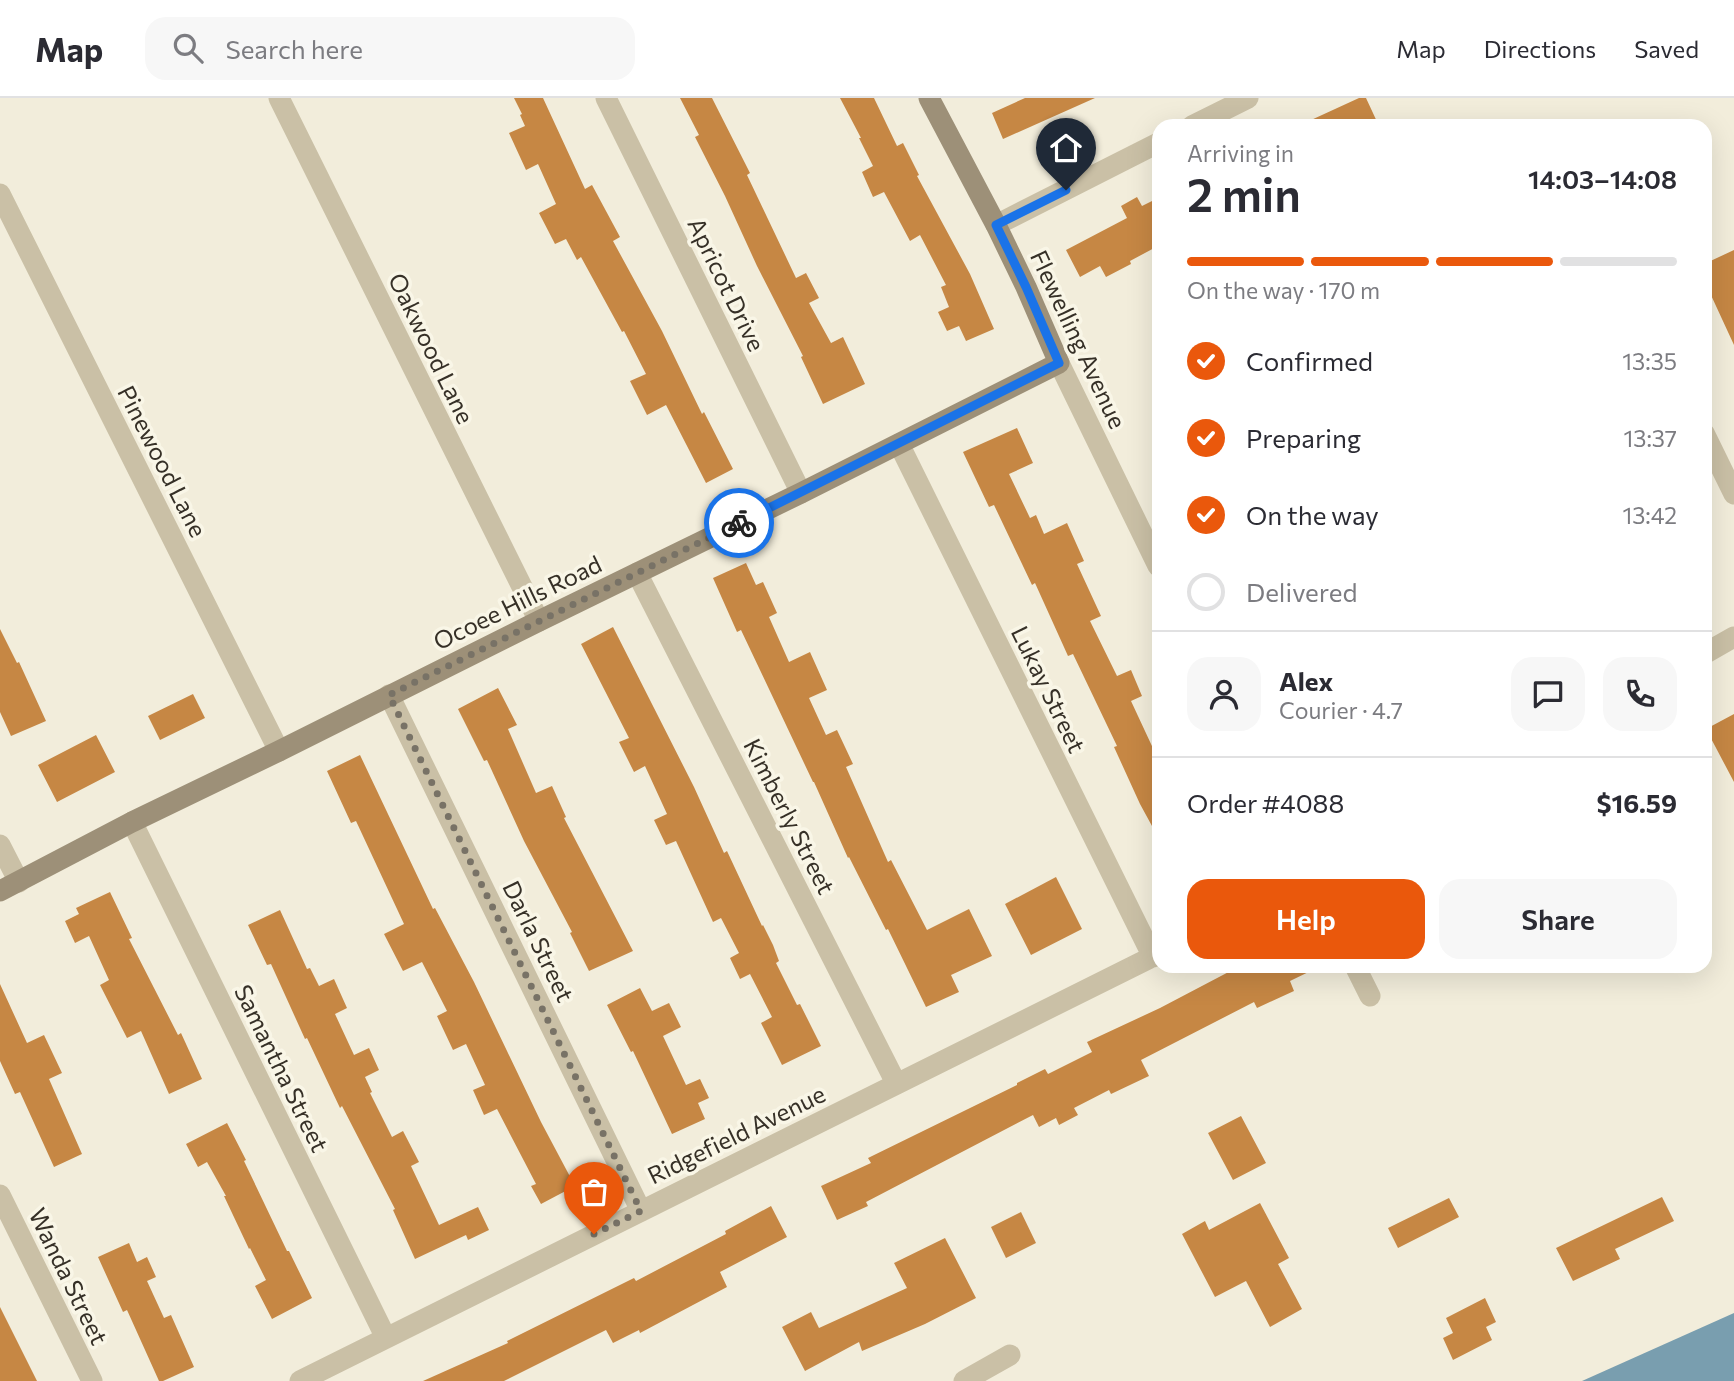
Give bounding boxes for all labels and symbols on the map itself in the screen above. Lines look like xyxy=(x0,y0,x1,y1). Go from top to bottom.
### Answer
pin xyxy=(1036,118,1096,190)
street label: Apricot Drive xyxy=(682,212,772,356)
street label: Flewelling Avenue xyxy=(1025,245,1133,433)
street label: Oakwood Lane xyxy=(383,268,481,428)
street label: Pinewood Lane xyxy=(112,380,214,542)
courier xyxy=(704,488,774,558)
street label: Ocoee Hills Road xyxy=(428,549,606,655)
street label: Lukay Street xyxy=(1006,621,1092,757)
street label: Kimberly Street xyxy=(738,733,842,899)
street label: Darla Street xyxy=(497,876,581,1006)
street label: Samantha Street xyxy=(229,980,335,1156)
street label: Ridgefield Avenue xyxy=(642,1078,830,1190)
pin xyxy=(564,1162,624,1234)
street label: Wanda Street xyxy=(23,1203,115,1349)

